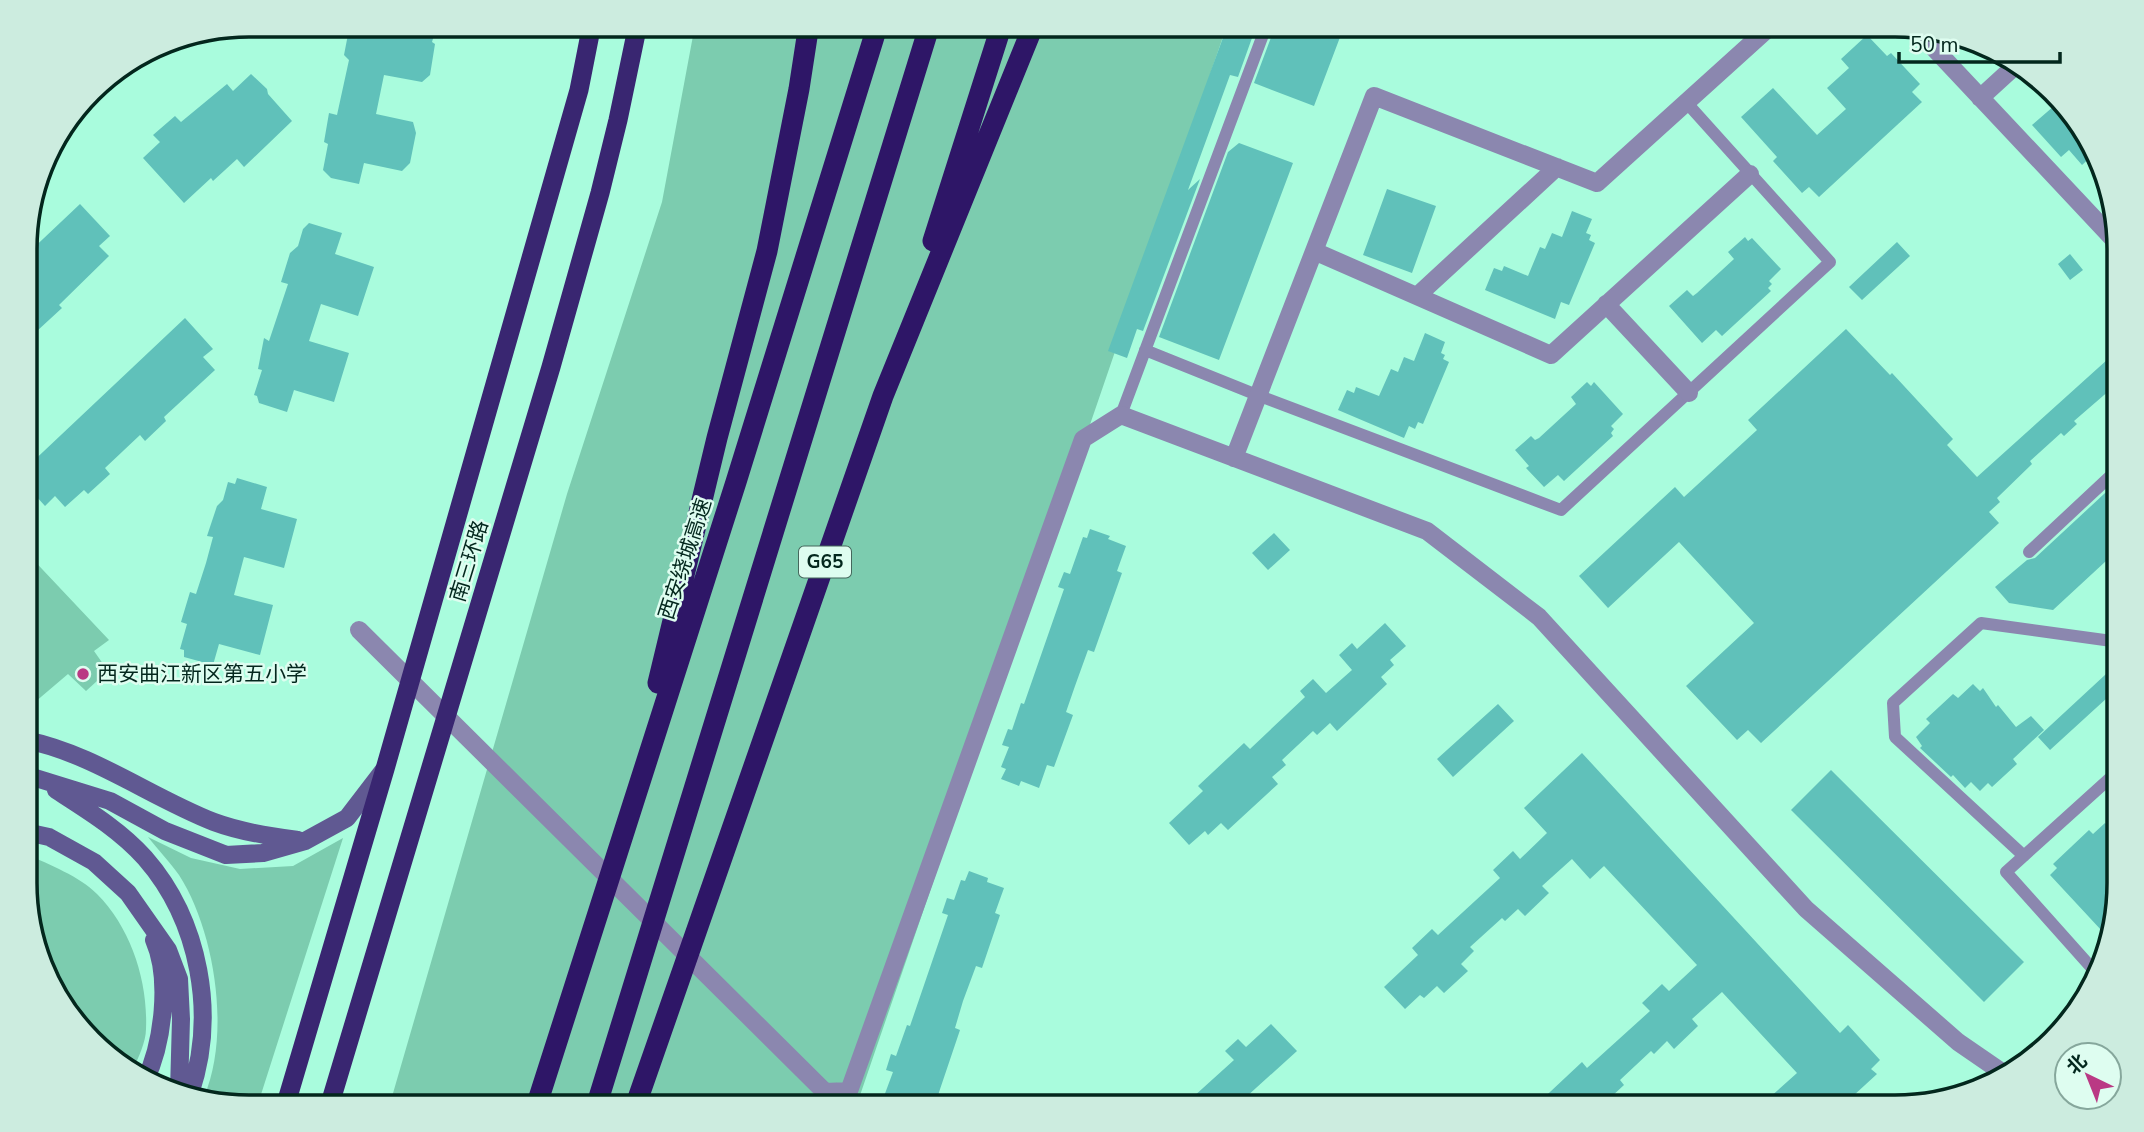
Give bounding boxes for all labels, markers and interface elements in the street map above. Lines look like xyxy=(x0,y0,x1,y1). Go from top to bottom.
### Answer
scale bar xyxy=(1899,21,2060,65)
text: 50 m xyxy=(1910,31,1959,59)
street label: 西安绕城高速 xyxy=(652,495,718,623)
street label: 南三环路 xyxy=(443,517,495,605)
road number: G65 xyxy=(799,547,851,578)
place label: 西安曲江新区第五小学 xyxy=(97,660,307,688)
marker: 西安曲江新区第五小学 xyxy=(75,666,91,682)
north arrow xyxy=(2053,1041,2123,1111)
text: 北 xyxy=(2061,1048,2093,1080)

